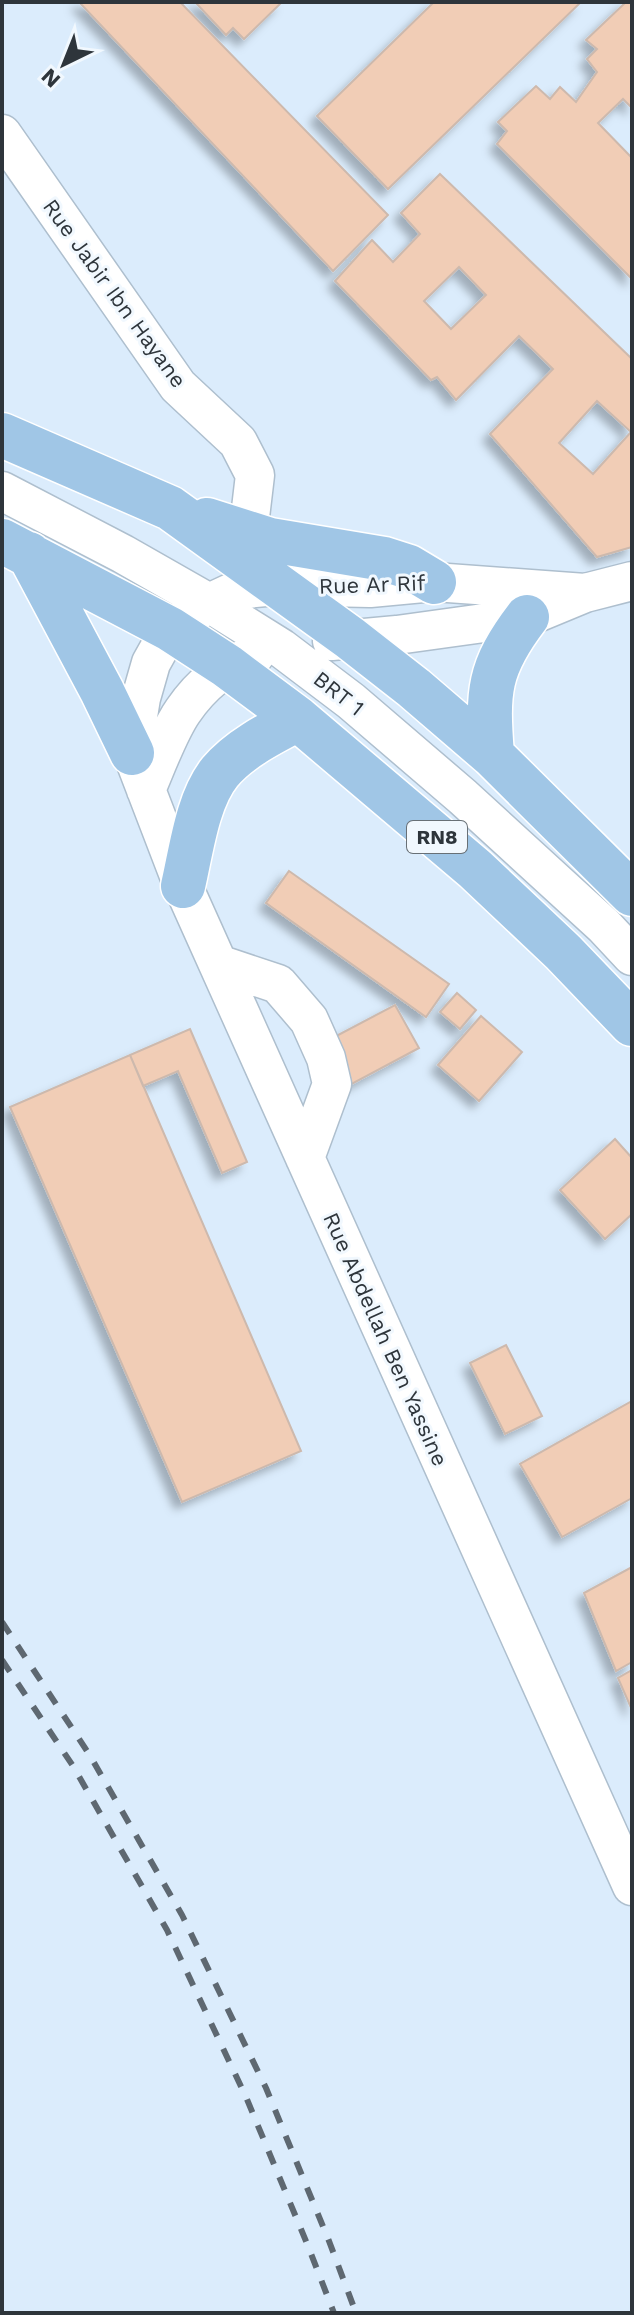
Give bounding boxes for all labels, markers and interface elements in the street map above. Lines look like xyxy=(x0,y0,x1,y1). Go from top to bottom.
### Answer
north arrow xyxy=(24,24,104,104)
text: N xyxy=(36,64,65,93)
street label: Rue Jabir Ibn Hayane xyxy=(38,194,191,392)
street label: Rue Ar Rif xyxy=(318,570,426,599)
street label: BRT 1 xyxy=(309,666,369,721)
road number: RN8 xyxy=(407,821,467,853)
street label: Rue Abdellah Ben Yassine xyxy=(318,1209,453,1470)

